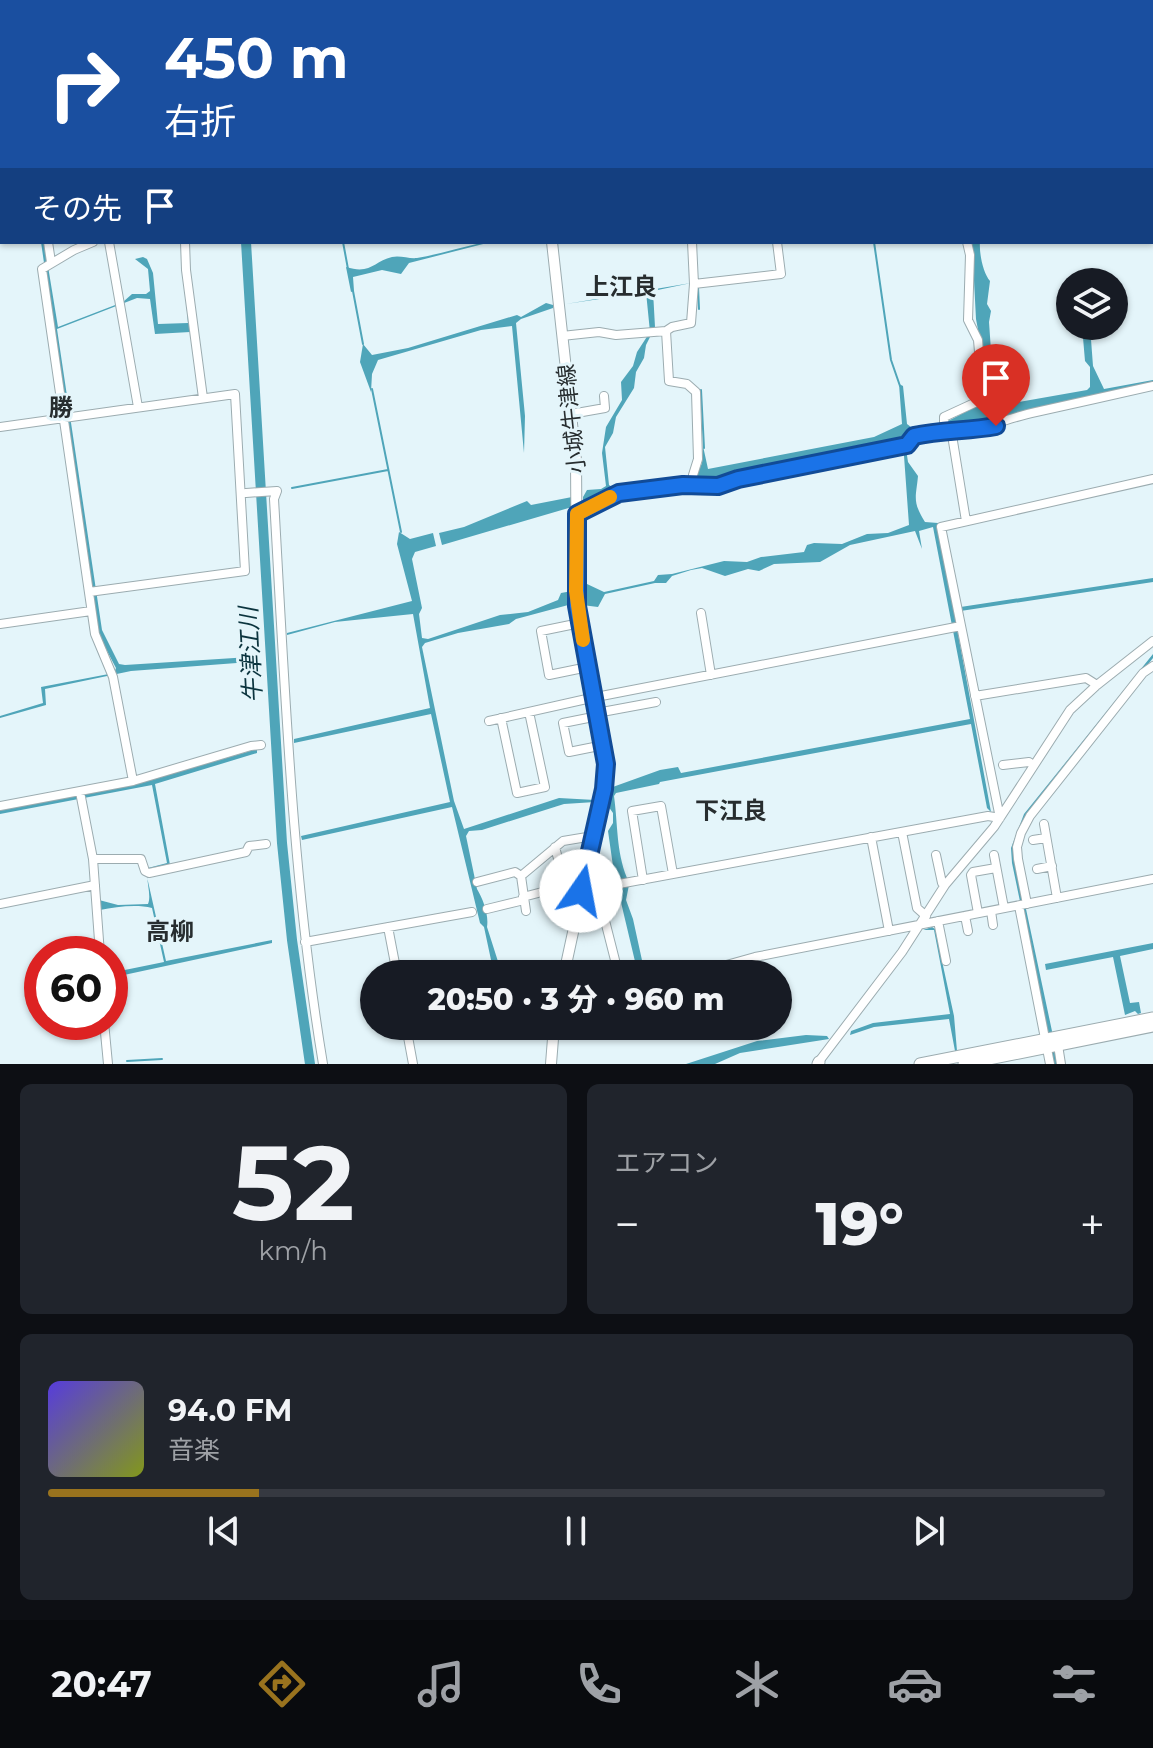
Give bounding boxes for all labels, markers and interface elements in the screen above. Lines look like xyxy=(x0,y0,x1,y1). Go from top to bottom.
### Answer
text: 450 m xyxy=(164,24,349,92)
icon: right xyxy=(32,32,136,136)
text: 右折 xyxy=(164,99,236,143)
icon: arrive xyxy=(138,184,182,228)
text: その先 xyxy=(32,190,122,227)
map controls xyxy=(1056,268,1128,340)
button: layers xyxy=(1056,268,1128,340)
district label: 上江良 xyxy=(585,272,657,301)
pin xyxy=(962,344,1030,426)
icon: arrive xyxy=(974,356,1018,400)
street label: 小城牛津線 xyxy=(552,363,591,475)
district label: 勝 xyxy=(49,393,73,422)
water label: 牛津江川 xyxy=(233,603,267,704)
district label: 下江良 xyxy=(695,796,767,825)
position arrow xyxy=(539,849,623,933)
district label: 高柳 xyxy=(146,917,194,946)
speed limit sign: 60 xyxy=(24,936,128,1040)
text: 20:50 · 3 分 · 960 m xyxy=(428,981,724,1018)
text: 52 xyxy=(232,1119,355,1246)
text: エアコン xyxy=(615,1147,719,1179)
text: 19° xyxy=(816,1187,904,1260)
text: − xyxy=(615,1197,640,1251)
text: + xyxy=(1080,1197,1105,1251)
text: km/h xyxy=(259,1235,328,1267)
text: 94.0 FM xyxy=(168,1392,293,1429)
text: 音楽 xyxy=(168,1434,220,1466)
icon: previous xyxy=(202,1509,246,1553)
icon: pause xyxy=(554,1509,598,1553)
icon: next xyxy=(907,1509,951,1553)
icon: directions xyxy=(254,1656,310,1712)
icon: music xyxy=(413,1656,469,1712)
icon: phone xyxy=(571,1656,627,1712)
icon: climate xyxy=(729,1656,785,1712)
icon: car xyxy=(887,1656,943,1712)
icon: filters xyxy=(1046,1656,1102,1712)
text: 20:47 xyxy=(51,1662,152,1706)

